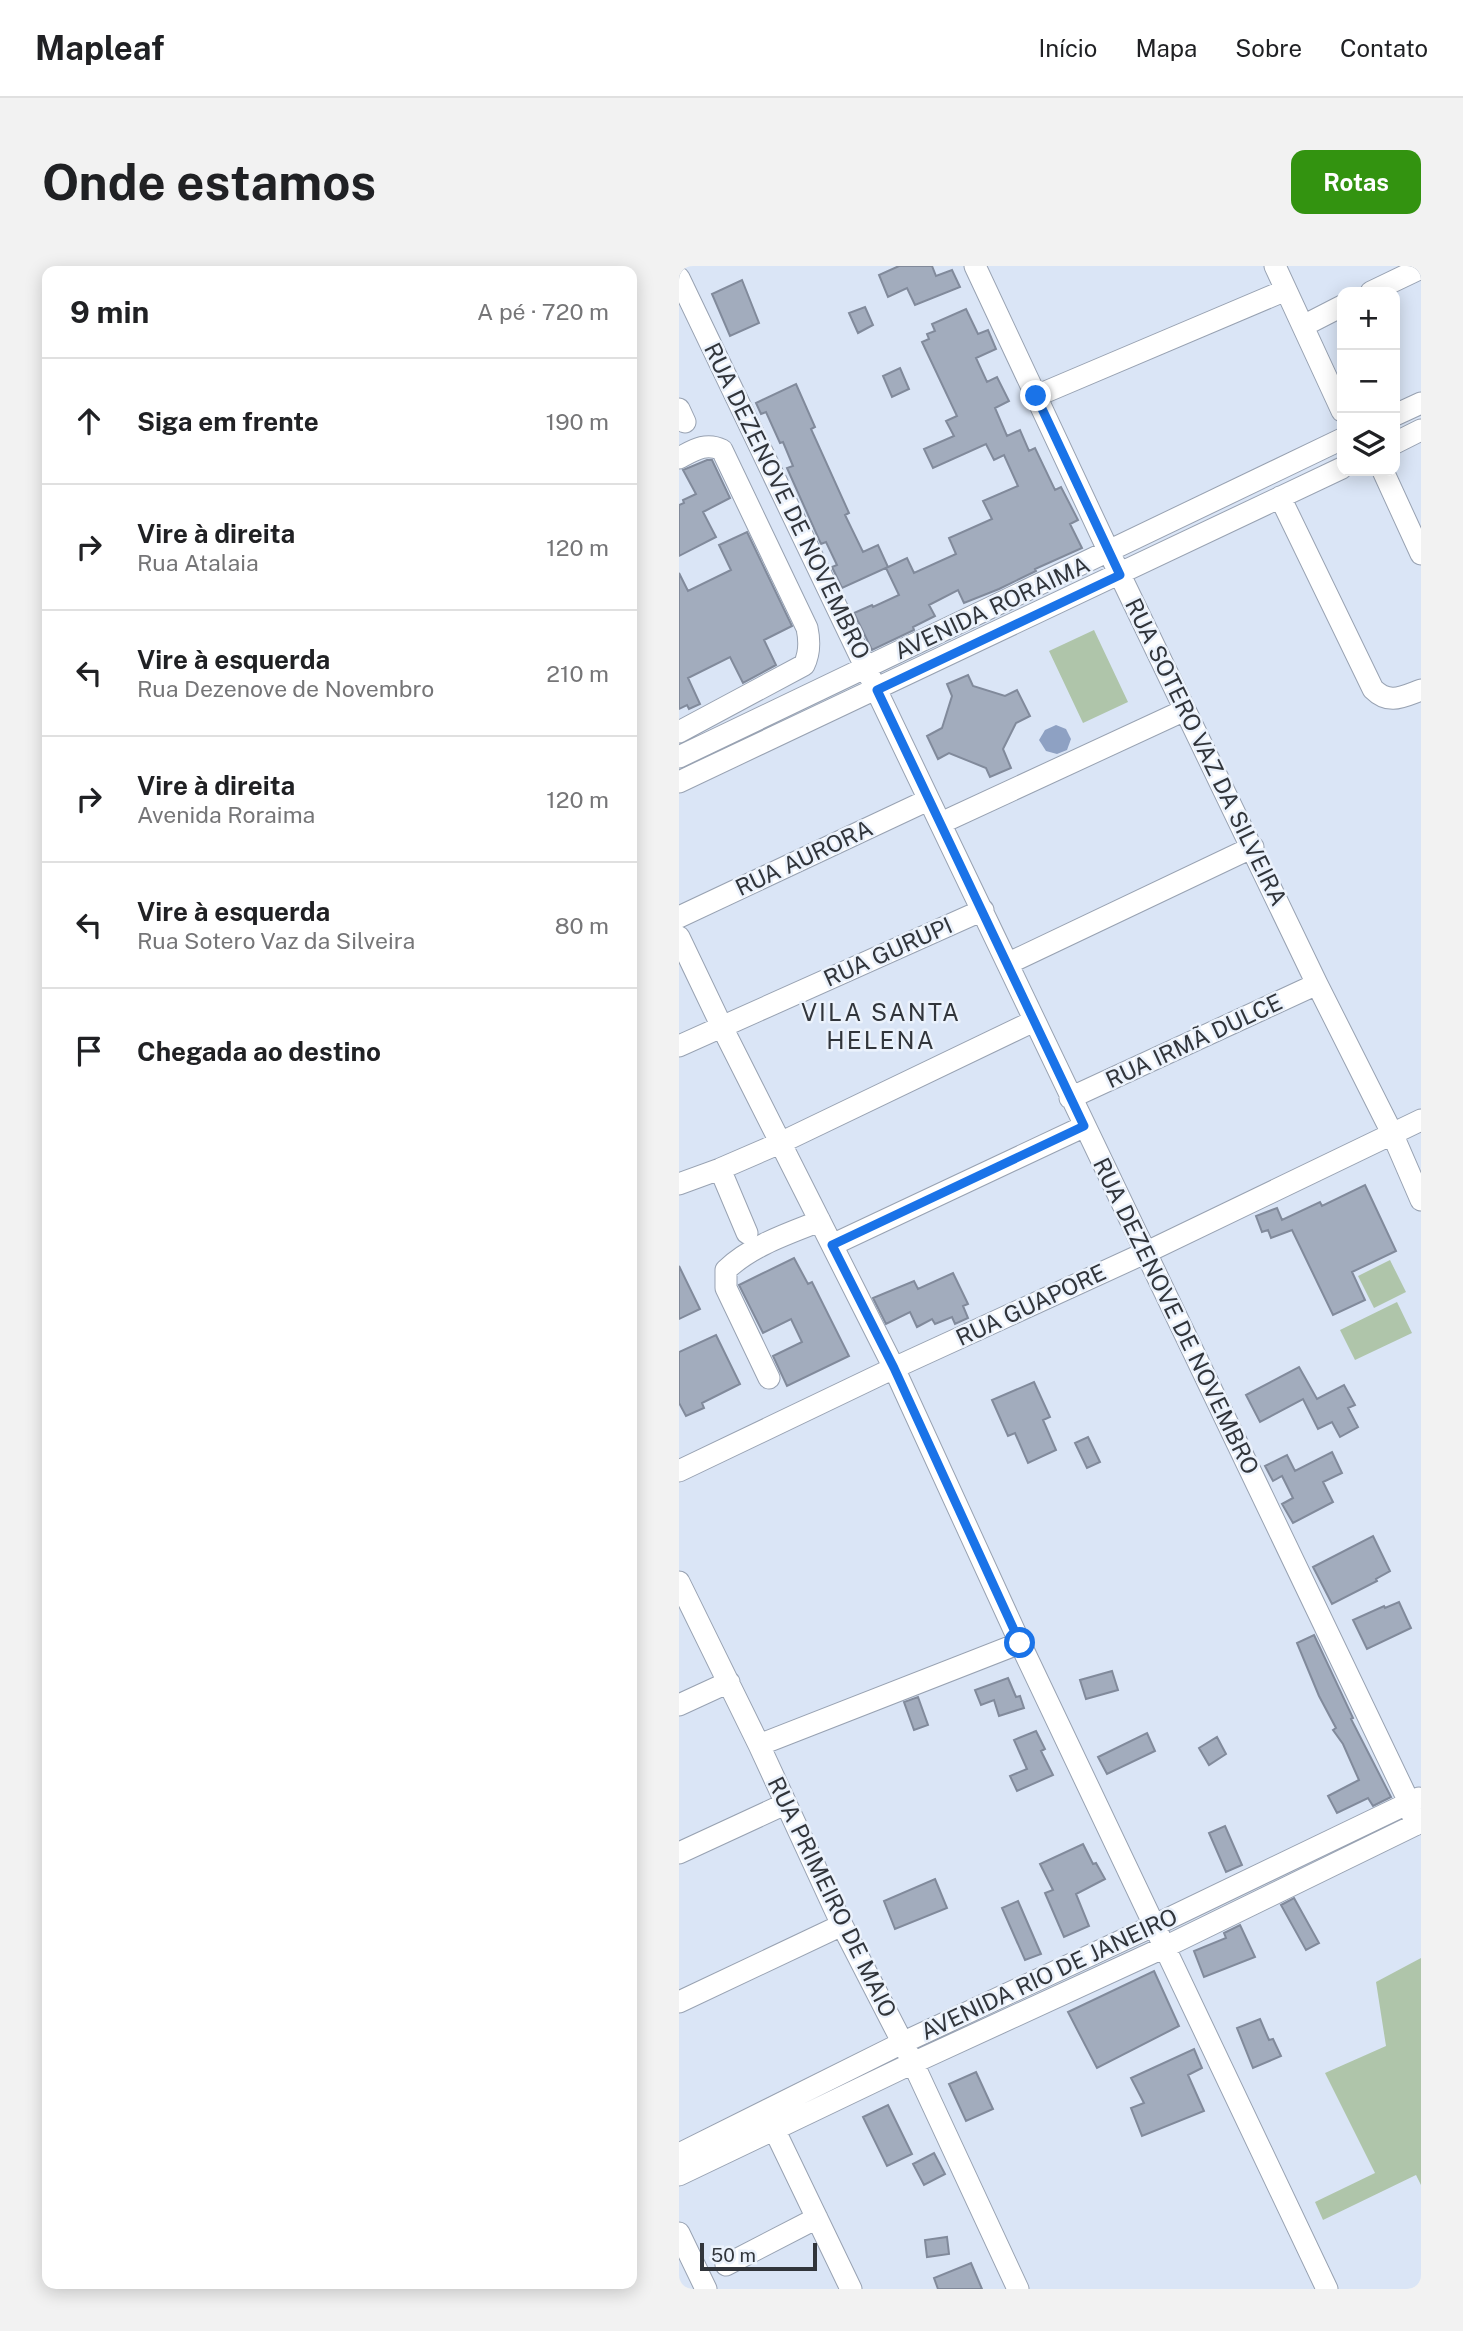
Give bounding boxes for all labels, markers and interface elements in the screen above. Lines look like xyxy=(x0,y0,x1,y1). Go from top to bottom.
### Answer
text: Mapleaf xyxy=(35,29,164,67)
text: Início xyxy=(1039,34,1097,62)
text: Mapa xyxy=(1135,34,1197,62)
text: Sobre xyxy=(1235,34,1302,62)
text: Contato xyxy=(1340,34,1428,62)
button: Rotas xyxy=(1291,150,1421,214)
text: Onde estamos xyxy=(42,153,376,211)
map controls xyxy=(1337,287,1400,476)
button: + xyxy=(1337,287,1400,350)
text: 9 min xyxy=(70,294,149,330)
text: A pé · 720 m xyxy=(477,298,609,325)
street label: RUA DEZENOVE DE NOVEMBRO xyxy=(699,338,876,663)
button: − xyxy=(1337,350,1400,413)
route end xyxy=(1020,380,1051,411)
icon: ahead xyxy=(70,402,108,440)
text: Siga em frente xyxy=(137,406,319,437)
text: 190 m xyxy=(546,408,609,435)
button: layers xyxy=(1337,413,1400,476)
text: Vire à direita xyxy=(137,518,295,549)
icon: right xyxy=(70,528,108,566)
text: 120 m xyxy=(546,534,609,561)
text: Rua Atalaia xyxy=(137,549,259,576)
street label: AVENIDA RORAIMA xyxy=(890,551,1094,665)
street label: RUA SOTERO VAZ DA SILVEIRA xyxy=(1120,594,1293,910)
text: Vire à esquerda xyxy=(137,644,330,675)
icon: left xyxy=(70,654,108,692)
text: 210 m xyxy=(546,660,609,687)
text: Rua Dezenove de Novembro xyxy=(137,675,434,702)
text: Vire à direita xyxy=(137,770,295,801)
icon: right xyxy=(70,780,108,818)
text: 120 m xyxy=(546,786,609,813)
text: Avenida Roraima xyxy=(137,801,315,828)
street label: RUA AURORA xyxy=(731,814,877,901)
text: Vire à esquerda xyxy=(137,896,330,927)
icon: left xyxy=(70,906,108,944)
street label: RUA GURUPI xyxy=(819,911,956,992)
text: 80 m xyxy=(555,912,609,939)
text: Rua Sotero Vaz da Silveira xyxy=(137,927,415,954)
street label: RUA IRMÃ DULCE xyxy=(1101,988,1286,1093)
district label: VILA SANTA HELENA xyxy=(801,998,961,1054)
icon: arrive xyxy=(70,1032,108,1070)
text: Chegada ao destino xyxy=(137,1036,381,1067)
street label: RUA DEZENOVE DE NOVEMBRO xyxy=(1088,1153,1265,1478)
street label: RUA GUAPORE xyxy=(952,1258,1110,1351)
route start xyxy=(1004,1627,1035,1658)
street label: RUA PRIMEIRO DE MAIO xyxy=(762,1772,902,2021)
street label: AVENIDA RIO DE JANEIRO xyxy=(916,1902,1181,2045)
scale bar xyxy=(700,2240,817,2272)
text: 50 m xyxy=(711,2244,756,2266)

